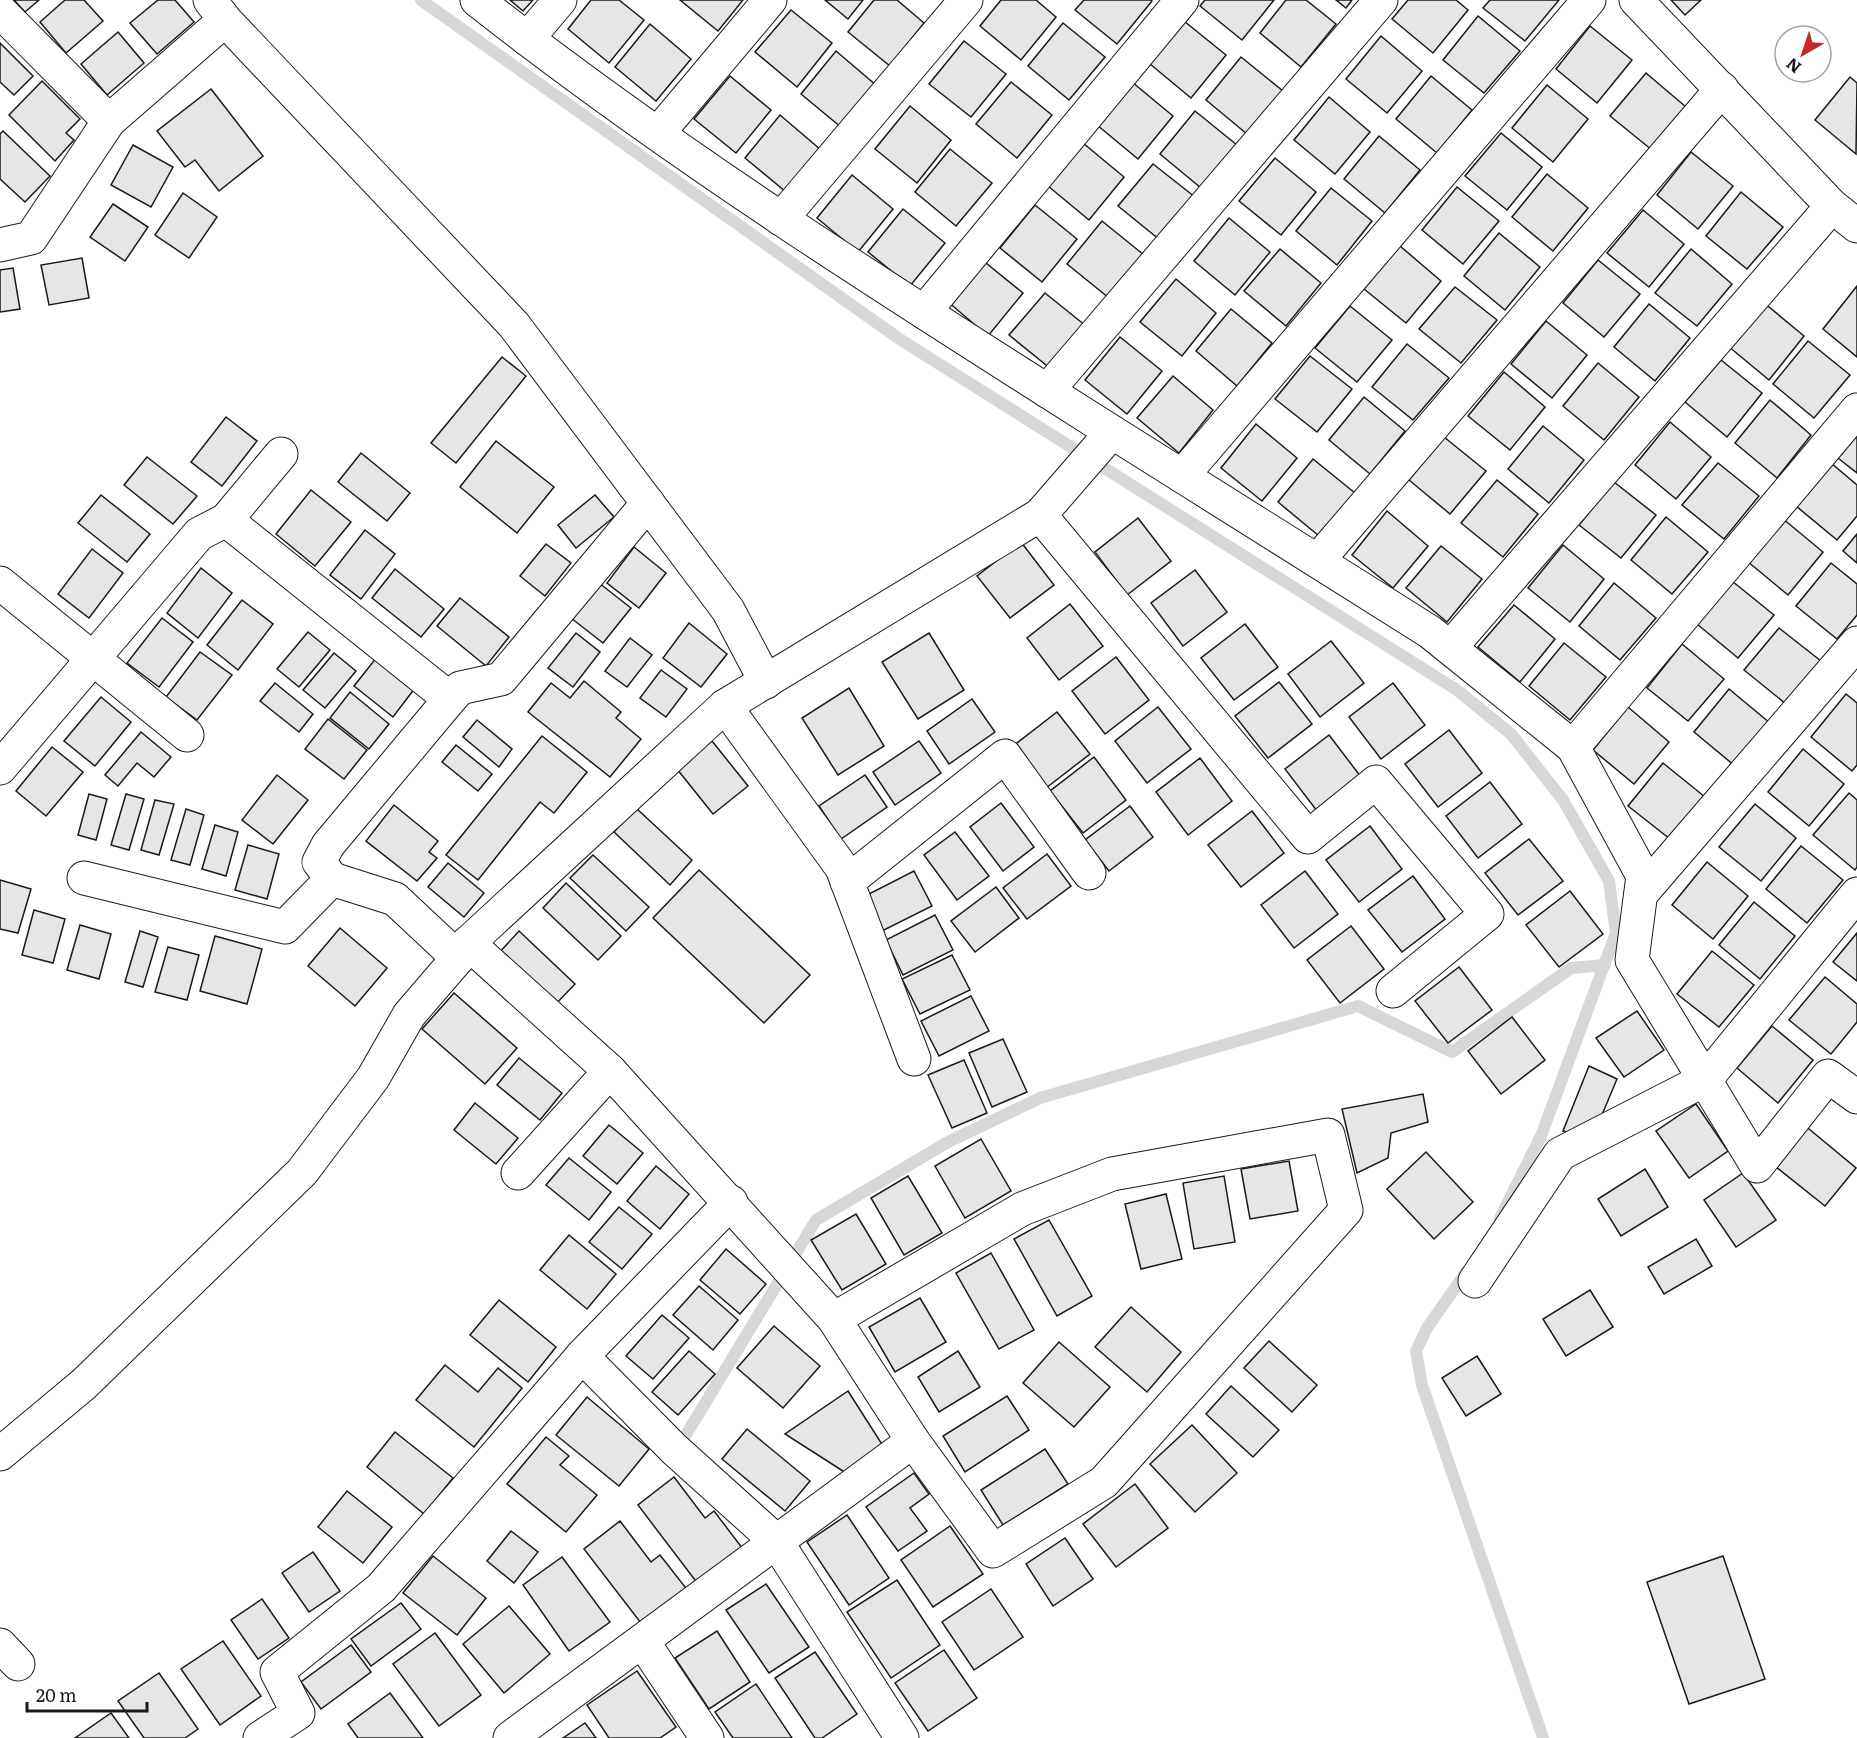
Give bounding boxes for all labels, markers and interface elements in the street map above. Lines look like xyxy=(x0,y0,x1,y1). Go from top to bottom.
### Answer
north arrow xyxy=(1773,24,1833,84)
text: N xyxy=(1780,53,1806,80)
scale bar xyxy=(27,1675,147,1713)
text: 20 m xyxy=(36,1681,77,1708)

